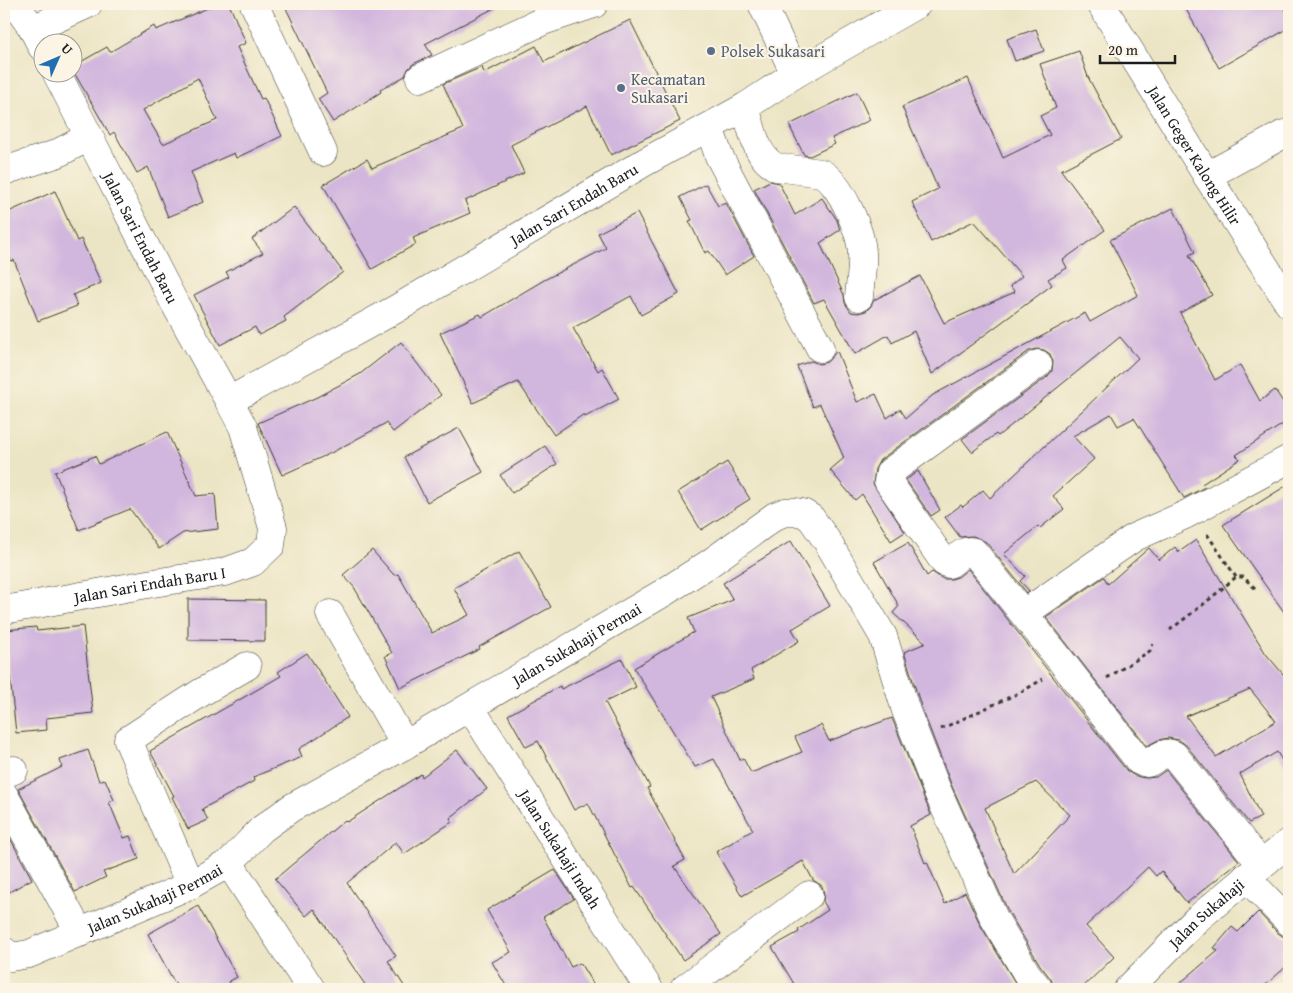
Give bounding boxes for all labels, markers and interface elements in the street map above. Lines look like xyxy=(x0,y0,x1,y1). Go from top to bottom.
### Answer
north arrow xyxy=(32,32,82,82)
scale bar xyxy=(1100,32,1176,64)
text: U xyxy=(57,38,78,60)
place label: Polsek Sukasari xyxy=(721,39,825,63)
text: 20 m xyxy=(1108,39,1139,60)
marker: Polsek Sukasari xyxy=(705,45,717,57)
place label: Kecamatan Sukasari xyxy=(631,67,705,109)
street label: Jalan Geger Kalong Hilir xyxy=(1141,79,1248,230)
marker: Kecamatan Sukasari xyxy=(615,82,627,94)
street label: Jalan Sari Endah Baru xyxy=(504,157,643,252)
street label: Jalan Sari Endah Baru xyxy=(96,166,185,308)
street label: Jalan Sari Endah Baru I xyxy=(70,560,227,609)
street label: Jalan Sukahaji Permai xyxy=(506,596,646,692)
street label: Jalan Sukahaji Indah xyxy=(512,783,607,913)
street label: Jalan Sukahaji Permai xyxy=(82,857,227,940)
street label: Jalan Sukahaji xyxy=(1161,872,1250,955)

